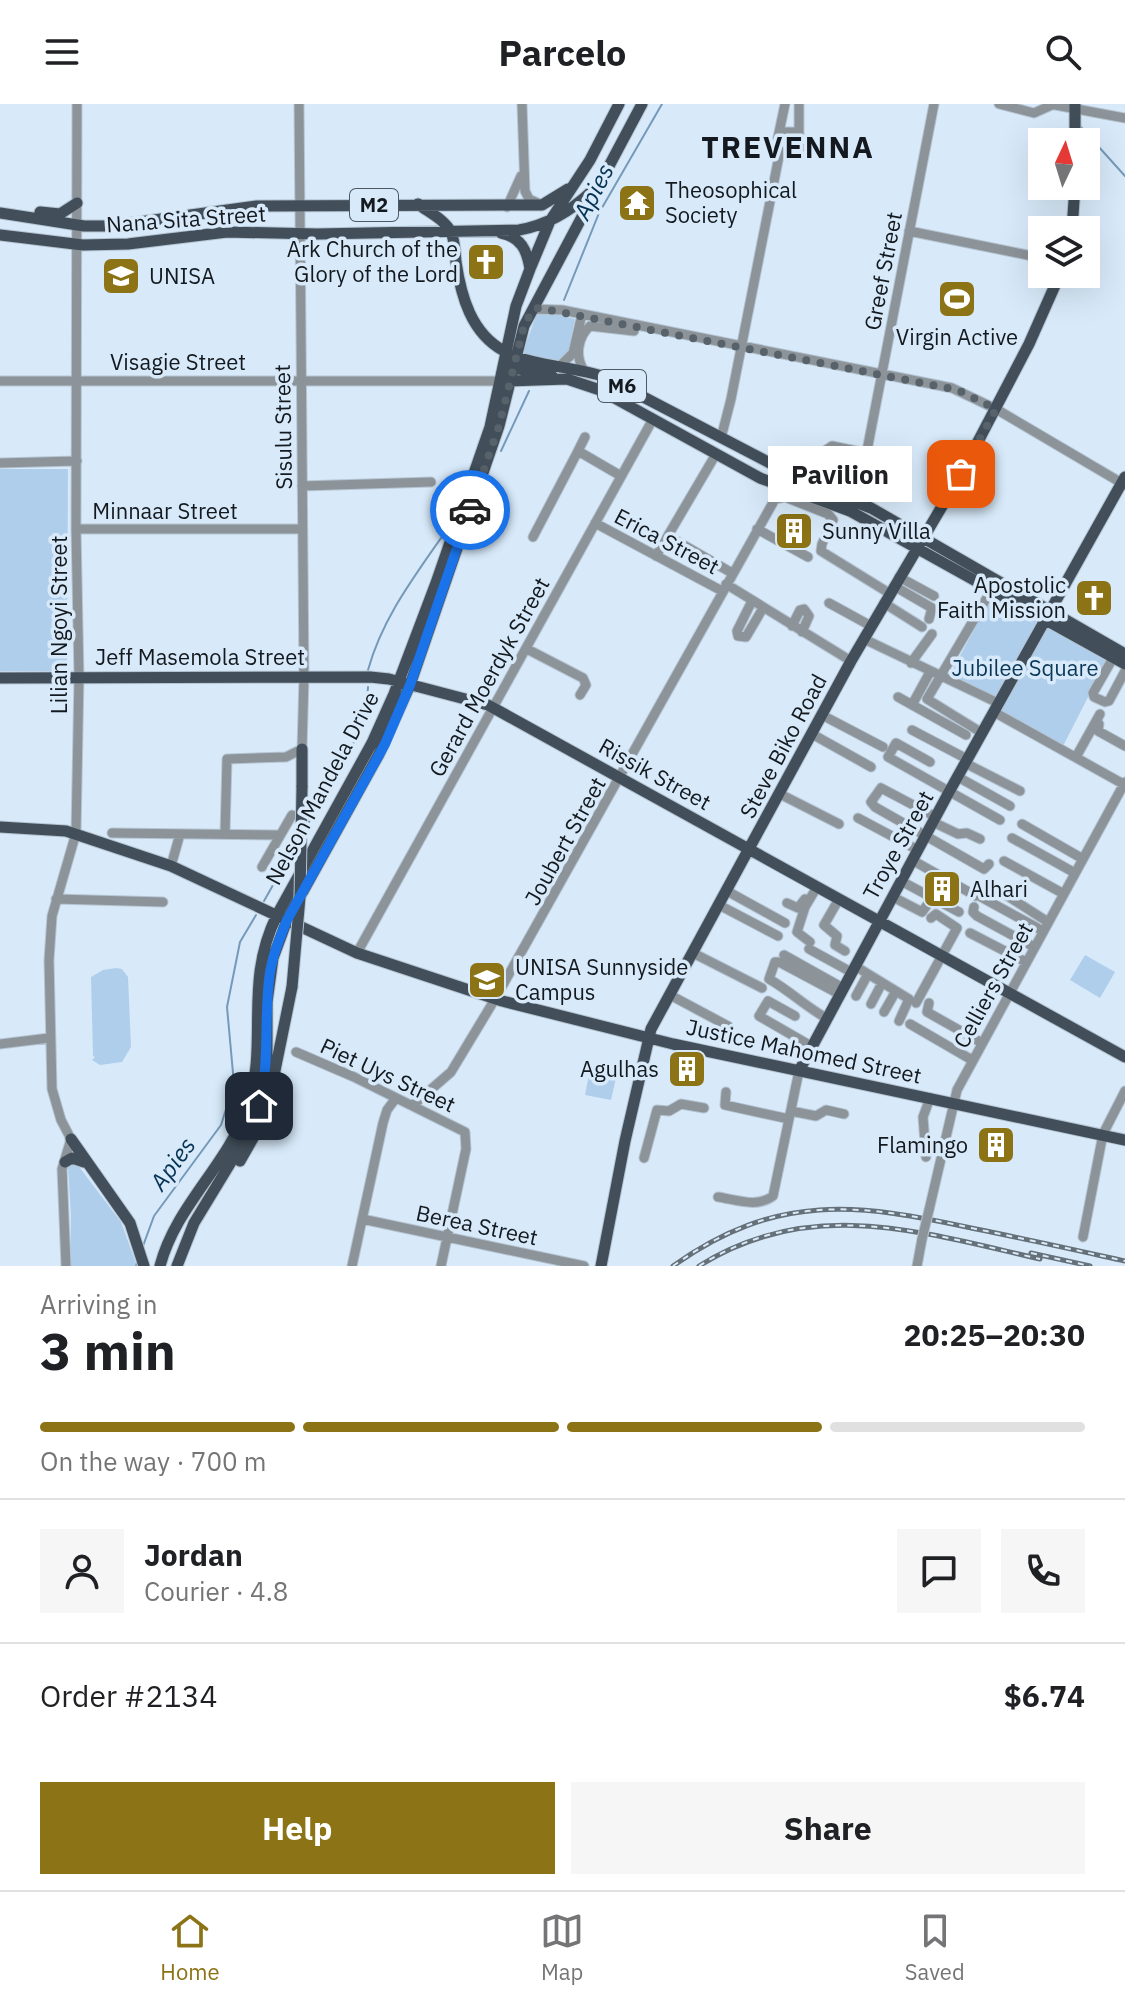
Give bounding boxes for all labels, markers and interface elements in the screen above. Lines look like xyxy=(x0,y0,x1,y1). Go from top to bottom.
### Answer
text: Parcelo xyxy=(499,29,626,76)
icon: menu xyxy=(40,30,84,74)
icon: search xyxy=(1041,30,1085,74)
district label: TREVENNA xyxy=(701,127,875,166)
north arrow xyxy=(1028,128,1100,200)
map controls xyxy=(1028,128,1100,288)
water label: Apies xyxy=(565,158,621,226)
place label: Theosophical Society xyxy=(665,175,797,229)
temple icon: Theosophical Society xyxy=(616,182,658,224)
road number: M2 xyxy=(350,189,398,221)
street label: Nana Sita Street xyxy=(105,198,267,239)
street label: Greef Street xyxy=(857,209,908,333)
button: layers xyxy=(1028,216,1100,288)
place label: Ark Church of the Glory of the Lord xyxy=(287,234,458,288)
church icon: Ark Church of the Glory of the Lord xyxy=(465,241,507,283)
school or university icon: UNISA xyxy=(100,255,142,297)
place label: UNISA xyxy=(149,261,215,290)
sports icon: Virgin Active xyxy=(936,278,978,320)
place label: Virgin Active xyxy=(896,322,1018,351)
street label: Visagie Street xyxy=(110,347,246,376)
street label: Sisulu Street xyxy=(267,364,298,490)
road number: M6 xyxy=(598,370,646,402)
pin xyxy=(927,440,995,508)
callout: Pavilion xyxy=(769,446,913,502)
icon: bag xyxy=(939,452,983,496)
text: Pavilion xyxy=(791,457,889,491)
courier xyxy=(430,470,510,550)
icon: car xyxy=(448,488,492,532)
street label: Minnaar Street xyxy=(92,496,238,525)
street label: Erica Street xyxy=(610,501,725,580)
building icon: Sunny Villa xyxy=(773,510,815,552)
place label: Sunny Villa xyxy=(822,516,931,545)
street label: Lilian Ngoyi Street xyxy=(44,536,73,714)
place label: Apostolic Faith Mission xyxy=(937,570,1066,624)
street label: Gerard Moerdyk Street xyxy=(422,572,556,782)
church icon: Apostolic Faith Mission xyxy=(1073,577,1115,619)
street label: Jeff Masemola Street xyxy=(95,642,305,671)
park label: Jubilee Square xyxy=(951,653,1099,682)
street label: Steve Biko Road xyxy=(732,669,833,823)
street label: Nelson Mandela Drive xyxy=(258,686,385,890)
street label: Rissik Street xyxy=(594,731,716,816)
street label: Joubert Street xyxy=(517,772,612,910)
street label: Troye Street xyxy=(856,785,939,904)
building icon: Alhari xyxy=(921,868,963,910)
place label: Alhari xyxy=(970,874,1028,903)
street label: Celliers Street xyxy=(946,917,1039,1053)
place label: UNISA Sunnyside Campus xyxy=(515,952,688,1006)
school or university icon: UNISA Sunnyside Campus xyxy=(466,959,508,1001)
street label: Justice Mahomed Street xyxy=(684,1011,924,1090)
street label: Piet Uys Street xyxy=(316,1031,460,1119)
building icon: Agulhas xyxy=(666,1048,708,1090)
place label: Agulhas xyxy=(580,1054,659,1083)
pin xyxy=(225,1072,293,1140)
icon: home xyxy=(237,1084,281,1128)
building icon: Flamingo xyxy=(975,1124,1017,1166)
water label: Apies xyxy=(141,1130,202,1197)
place label: Flamingo xyxy=(877,1130,968,1159)
street label: Berea Street xyxy=(414,1197,541,1252)
text: Arriving in xyxy=(40,1287,157,1321)
text: 20:25–20:30 xyxy=(904,1315,1085,1354)
text: 3 min xyxy=(40,1317,176,1384)
text: On the way · 700 m xyxy=(40,1444,266,1478)
button: person xyxy=(40,1529,124,1613)
button: chat xyxy=(897,1529,981,1613)
button: phone xyxy=(1001,1529,1085,1613)
text: Jordan xyxy=(144,1535,243,1574)
text: Courier · 4.8 xyxy=(144,1574,288,1608)
text: Order #2134 xyxy=(40,1676,217,1715)
text: $6.74 xyxy=(1004,1676,1085,1715)
button: Help xyxy=(40,1782,555,1874)
button: Share xyxy=(571,1782,1085,1874)
tab: Home xyxy=(160,1909,220,1986)
tab: Map xyxy=(540,1909,584,1986)
tab: Saved xyxy=(905,1909,965,1986)

